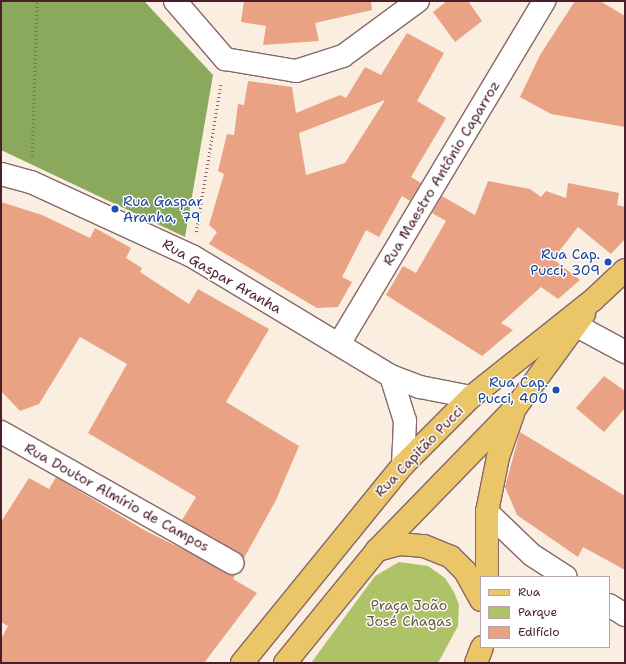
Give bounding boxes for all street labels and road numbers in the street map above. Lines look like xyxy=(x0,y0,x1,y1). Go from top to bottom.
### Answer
street label: Rua Maestro Antônio Caparroz xyxy=(379,78,503,268)
street label: Rua Gaspar Aranha xyxy=(159,235,285,317)
street label: Rua Capitão Pucci xyxy=(371,402,467,500)
street label: Rua Doutor Almírio de Campos xyxy=(22,439,212,555)

